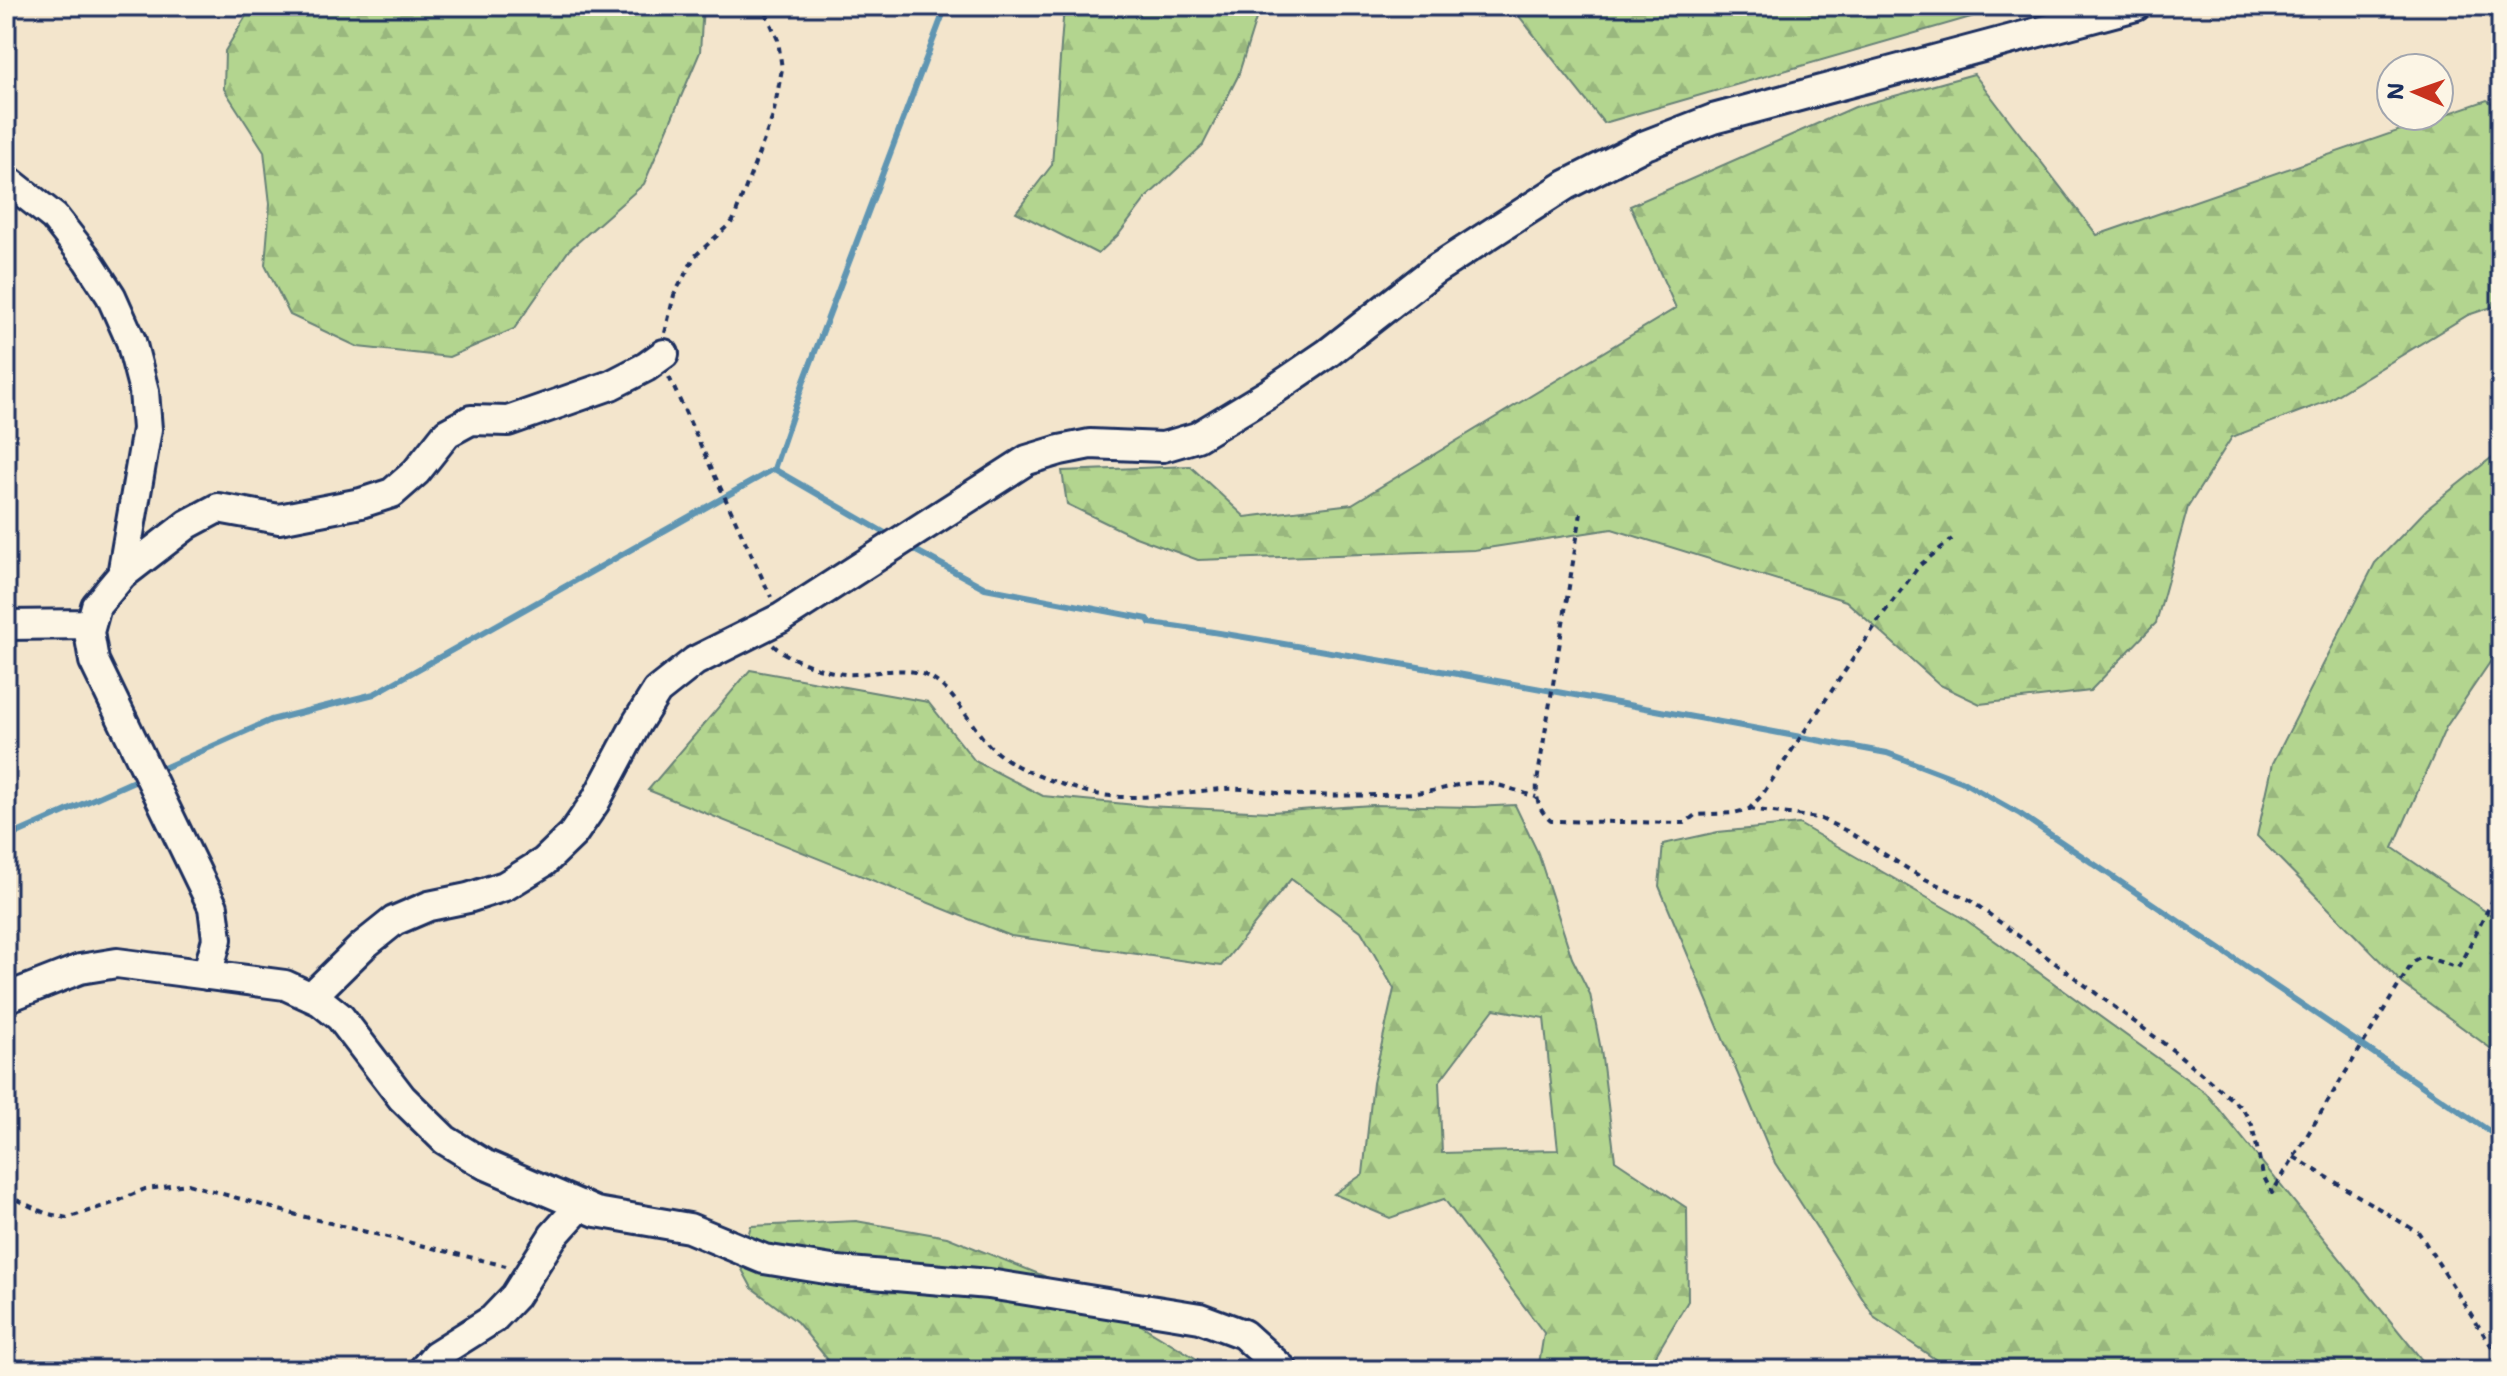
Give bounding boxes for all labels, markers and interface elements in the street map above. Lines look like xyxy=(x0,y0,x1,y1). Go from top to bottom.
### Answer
north arrow xyxy=(2375,52,2455,132)
text: N xyxy=(2381,82,2410,101)

